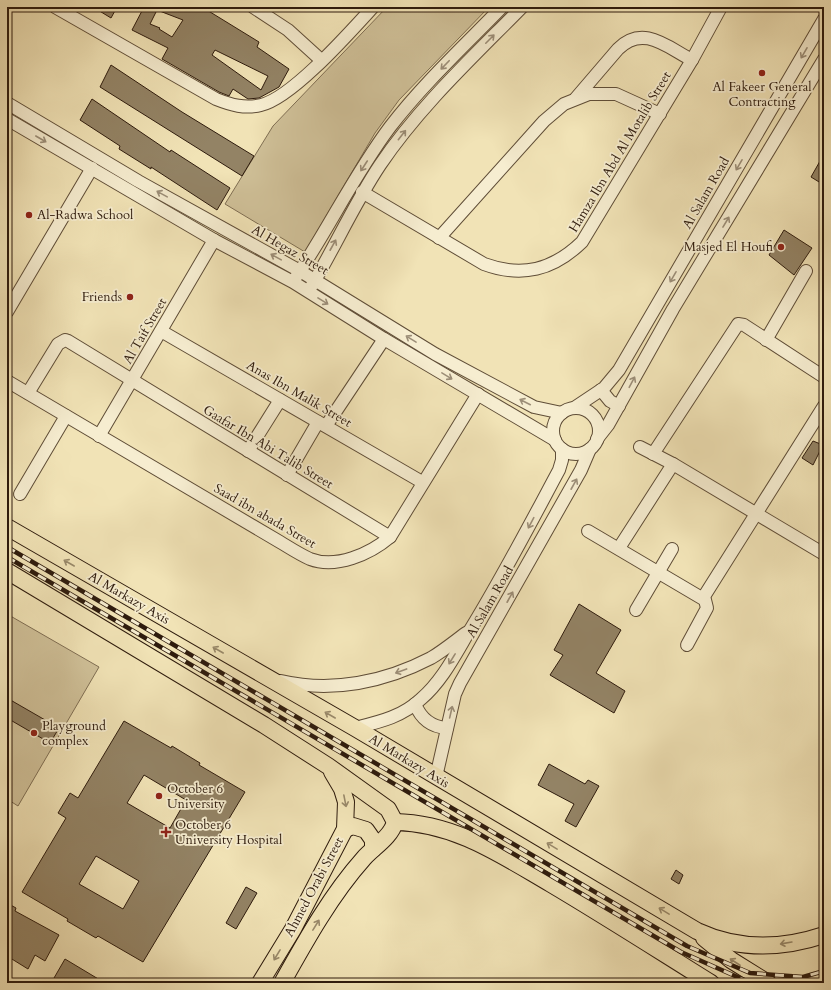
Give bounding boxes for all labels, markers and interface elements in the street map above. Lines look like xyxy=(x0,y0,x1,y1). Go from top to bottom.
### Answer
one-way arrow xyxy=(485,34,495,44)
one-way arrow xyxy=(800,47,808,59)
one-way arrow xyxy=(440,60,450,70)
street label: Hamza Ibn Abd Al Motalib Street xyxy=(565,68,675,236)
marker: Al Fakeer General Contracting xyxy=(757,68,767,78)
place label: Al Fakeer General Contracting xyxy=(712,78,812,111)
one-way arrow xyxy=(398,129,407,140)
one-way arrow xyxy=(35,135,47,143)
street label: Al Salam Road xyxy=(678,154,734,232)
one-way arrow xyxy=(734,159,742,171)
one-way arrow xyxy=(360,160,368,171)
one-way arrow xyxy=(156,190,168,198)
place label: Al-Radwa School xyxy=(37,206,134,224)
marker: Al-Radwa School xyxy=(24,210,34,220)
one-way arrow xyxy=(723,216,731,228)
street label: Al Hegaz Street xyxy=(248,221,332,279)
place label: Masjed El Houfi xyxy=(684,238,774,256)
one-way arrow xyxy=(330,239,338,251)
marker: Masjed El Houfi xyxy=(776,242,786,252)
one-way arrow xyxy=(270,253,282,261)
one-way arrow xyxy=(669,271,677,283)
place label: Friends xyxy=(82,288,122,306)
marker: Friends xyxy=(125,292,135,302)
street label: Al Taif Street xyxy=(119,295,171,367)
one-way arrow xyxy=(318,297,329,305)
one-way arrow xyxy=(405,335,417,343)
street label: Anas Ibn Malik Street xyxy=(243,356,355,432)
one-way arrow xyxy=(441,372,453,380)
one-way arrow xyxy=(628,376,636,388)
one-way arrow xyxy=(519,398,531,406)
street label: Gaafar Ibn Abi Talib Street xyxy=(200,401,336,493)
one-way arrow xyxy=(570,478,578,490)
street label: Saad ibn abada Street xyxy=(211,479,319,553)
one-way arrow xyxy=(527,516,534,528)
one-way arrow xyxy=(63,559,75,567)
street label: Al Salam Road xyxy=(462,563,518,641)
street label: Al Markazy Axis xyxy=(85,567,173,629)
one-way arrow xyxy=(506,591,514,603)
one-way arrow xyxy=(212,645,224,653)
one-way arrow xyxy=(448,653,456,665)
one-way arrow xyxy=(395,668,407,676)
one-way arrow xyxy=(447,706,455,719)
one-way arrow xyxy=(324,710,336,718)
place label: Playground complex xyxy=(42,717,106,750)
marker: Playground complex xyxy=(29,728,39,738)
street label: Al Markazy Axis xyxy=(365,730,453,792)
place label: October 6 University xyxy=(167,780,225,813)
marker: October 6 University xyxy=(154,791,164,801)
one-way arrow xyxy=(341,794,349,807)
place label: October 6 University Hospital xyxy=(175,816,283,849)
marker: October 6 University Hospital xyxy=(160,826,172,838)
street label: Ahmed Orabi Street xyxy=(280,834,348,940)
one-way arrow xyxy=(546,841,558,849)
one-way arrow xyxy=(658,907,670,915)
one-way arrow xyxy=(313,919,321,931)
one-way arrow xyxy=(780,939,793,947)
one-way arrow xyxy=(272,949,280,961)
one-way arrow xyxy=(729,958,741,966)

